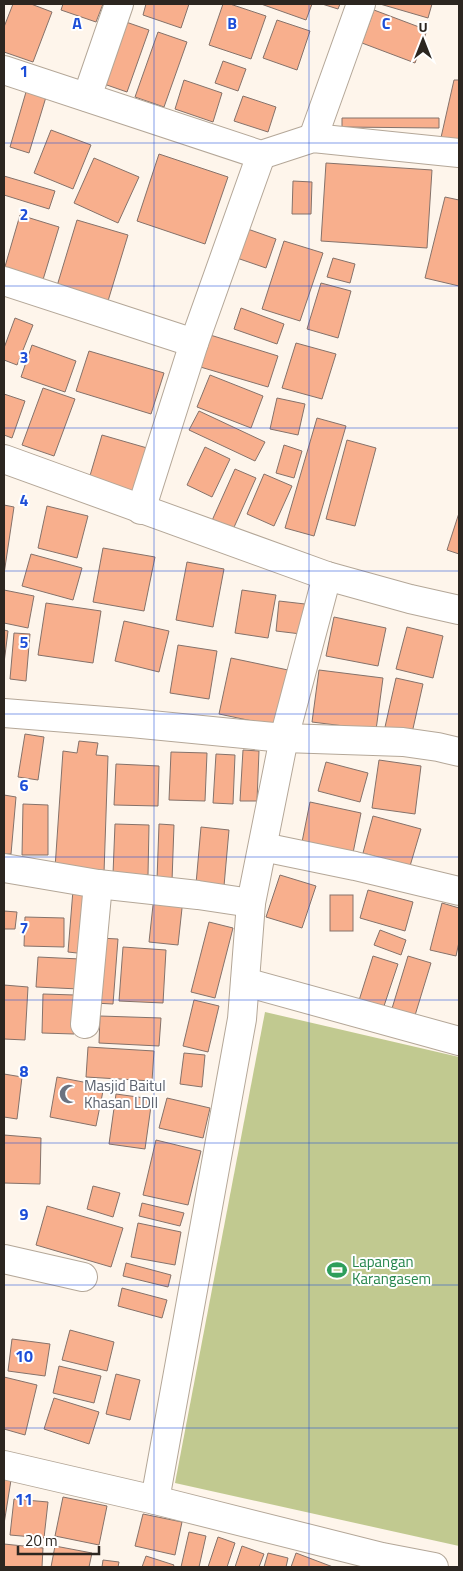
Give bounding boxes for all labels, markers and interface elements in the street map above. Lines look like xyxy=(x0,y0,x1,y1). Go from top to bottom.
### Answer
text: A xyxy=(72,11,82,35)
text: B xyxy=(227,11,237,35)
text: C xyxy=(382,11,391,35)
north arrow xyxy=(398,15,448,65)
text: U xyxy=(418,16,428,37)
text: 1 xyxy=(20,59,28,83)
text: 2 xyxy=(20,202,28,226)
text: 3 xyxy=(20,345,28,369)
text: 4 xyxy=(20,488,29,512)
text: 5 xyxy=(20,630,29,654)
text: 6 xyxy=(20,773,29,797)
text: 7 xyxy=(20,916,28,940)
text: 8 xyxy=(20,1059,29,1083)
place label: Masjid Baitul Khasan LDII xyxy=(84,1074,166,1114)
mosque icon: Masjid Baitul Khasan LDII xyxy=(58,1083,80,1105)
text: 9 xyxy=(20,1202,29,1226)
place label: Lapangan Karangasem xyxy=(352,1250,431,1290)
sports icon: Lapangan Karangasem xyxy=(326,1259,348,1281)
text: 10 xyxy=(15,1344,33,1368)
text: 11 xyxy=(15,1487,33,1511)
scale bar xyxy=(18,1524,99,1556)
text: 20 m xyxy=(25,1529,58,1552)

